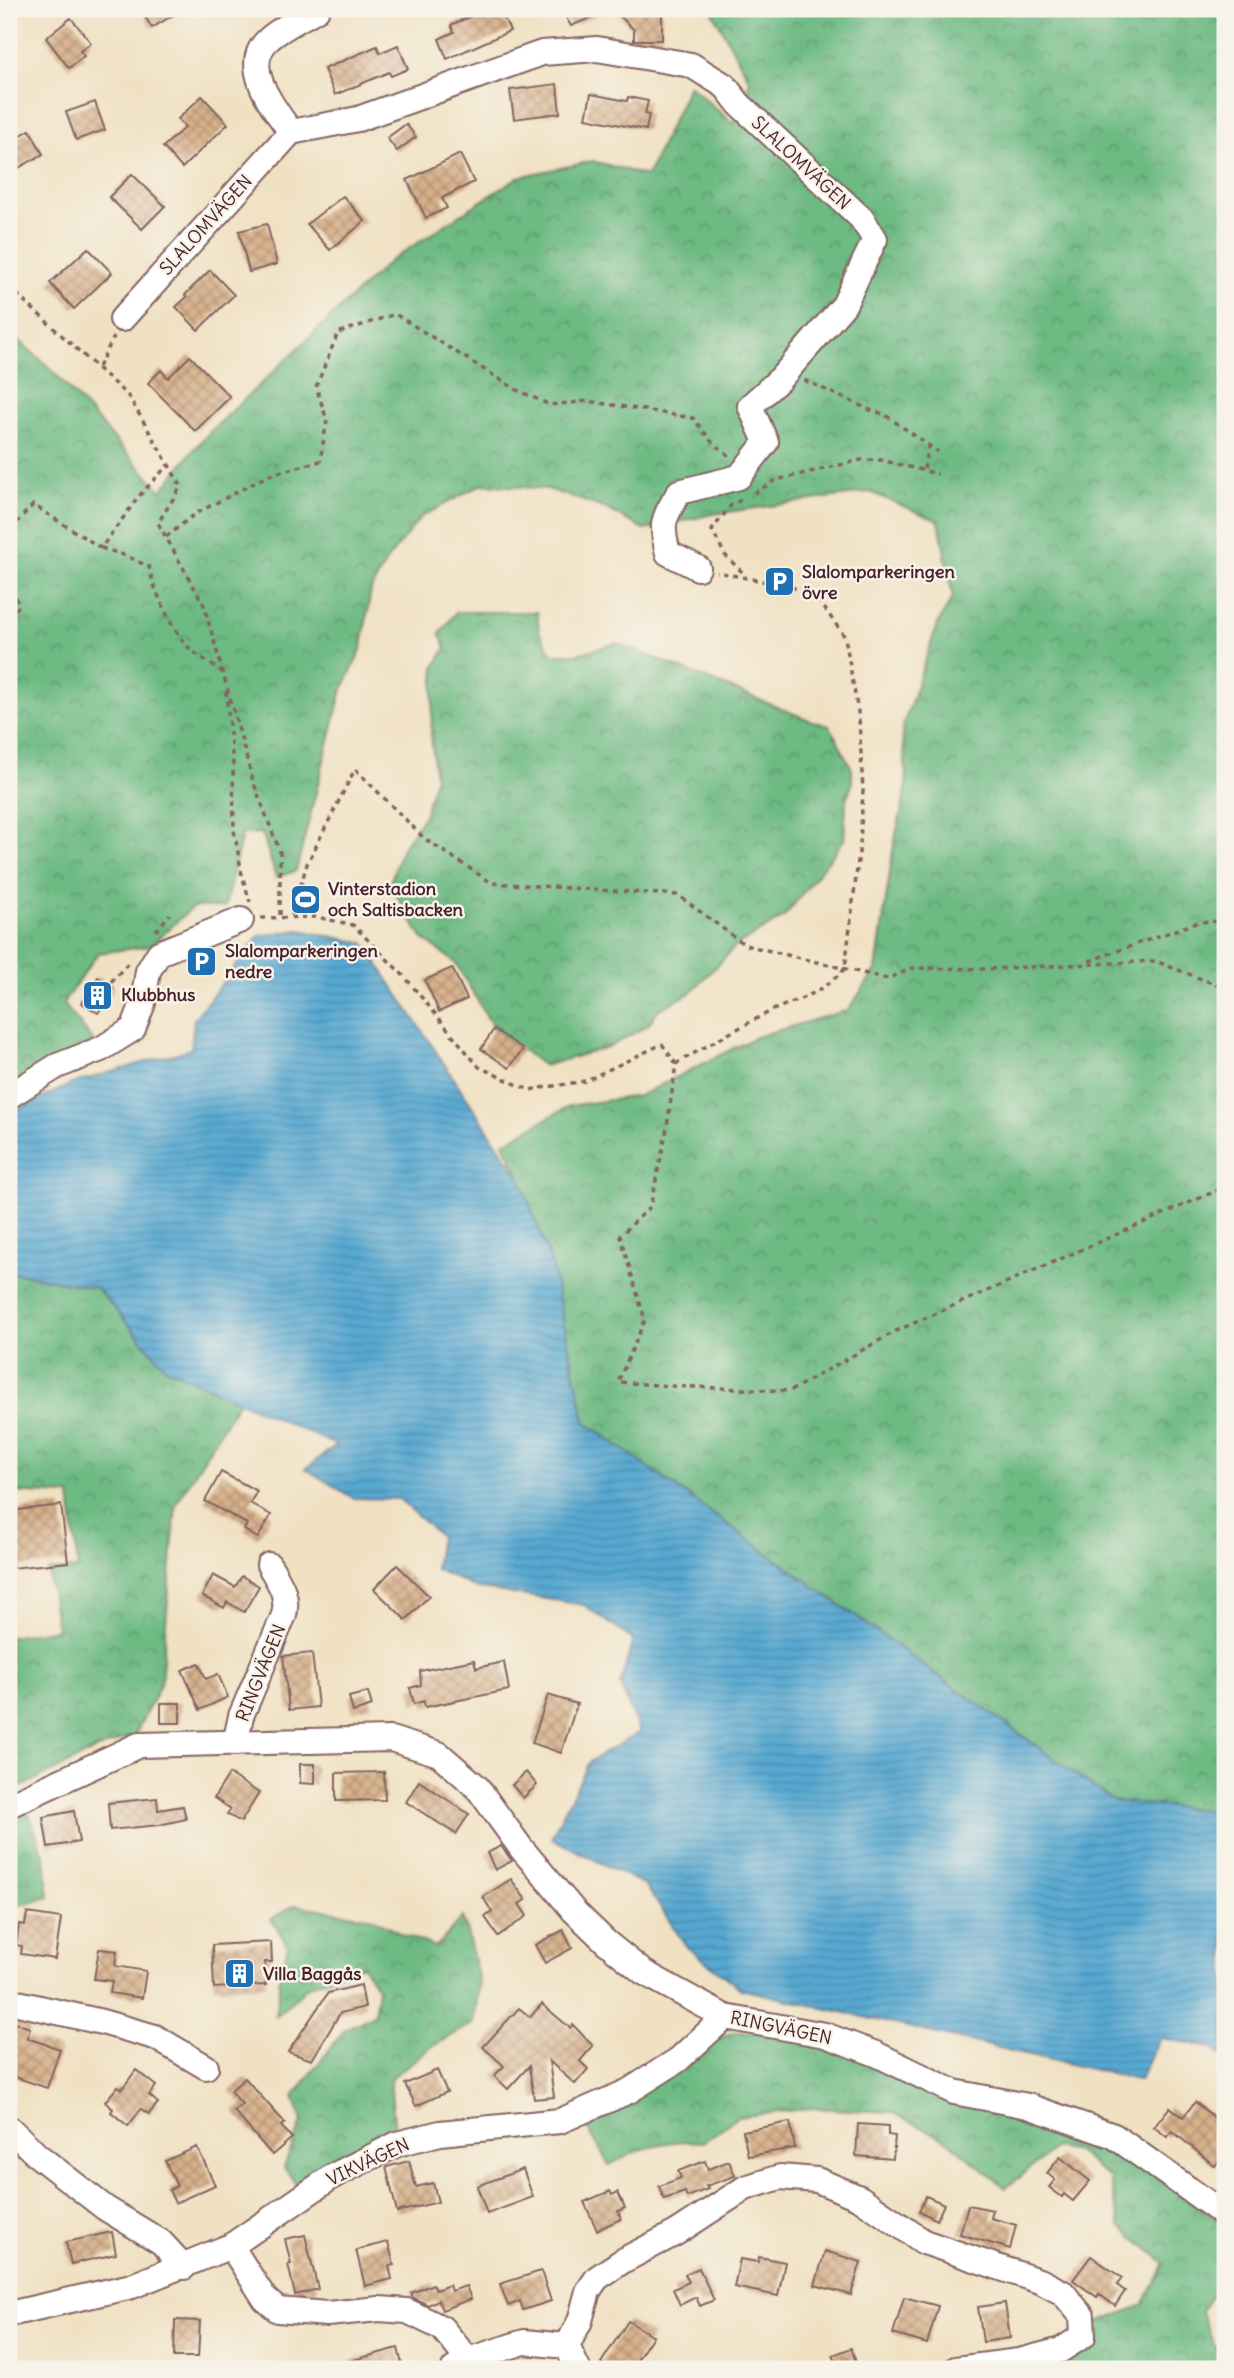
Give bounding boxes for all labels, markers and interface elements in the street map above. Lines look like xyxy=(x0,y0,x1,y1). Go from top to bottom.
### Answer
street label: SLALOMVÄGEN xyxy=(747,111,856,214)
street label: SLALOMVÄGEN xyxy=(154,170,257,280)
place label: Slalomparkeringen övre xyxy=(802,560,955,604)
parking icon: Slalomparkeringen övre xyxy=(762,565,796,599)
place label: Vinterstadion och Saltisbacken xyxy=(328,877,464,921)
sports icon: Vinterstadion och Saltisbacken xyxy=(288,882,322,916)
place label: Slalomparkeringen nedre xyxy=(225,939,378,983)
parking icon: Slalomparkeringen nedre xyxy=(185,944,219,978)
building icon: Klubbhus xyxy=(81,978,115,1012)
place label: Klubbhus xyxy=(121,983,196,1006)
street label: RINGVÄGEN xyxy=(231,1621,291,1725)
building icon: Villa Baggås xyxy=(223,1957,257,1991)
place label: Villa Baggås xyxy=(263,1962,361,1985)
street label: RINGVÄGEN xyxy=(728,2006,834,2049)
street label: VIKVÄGEN xyxy=(323,2132,413,2191)

